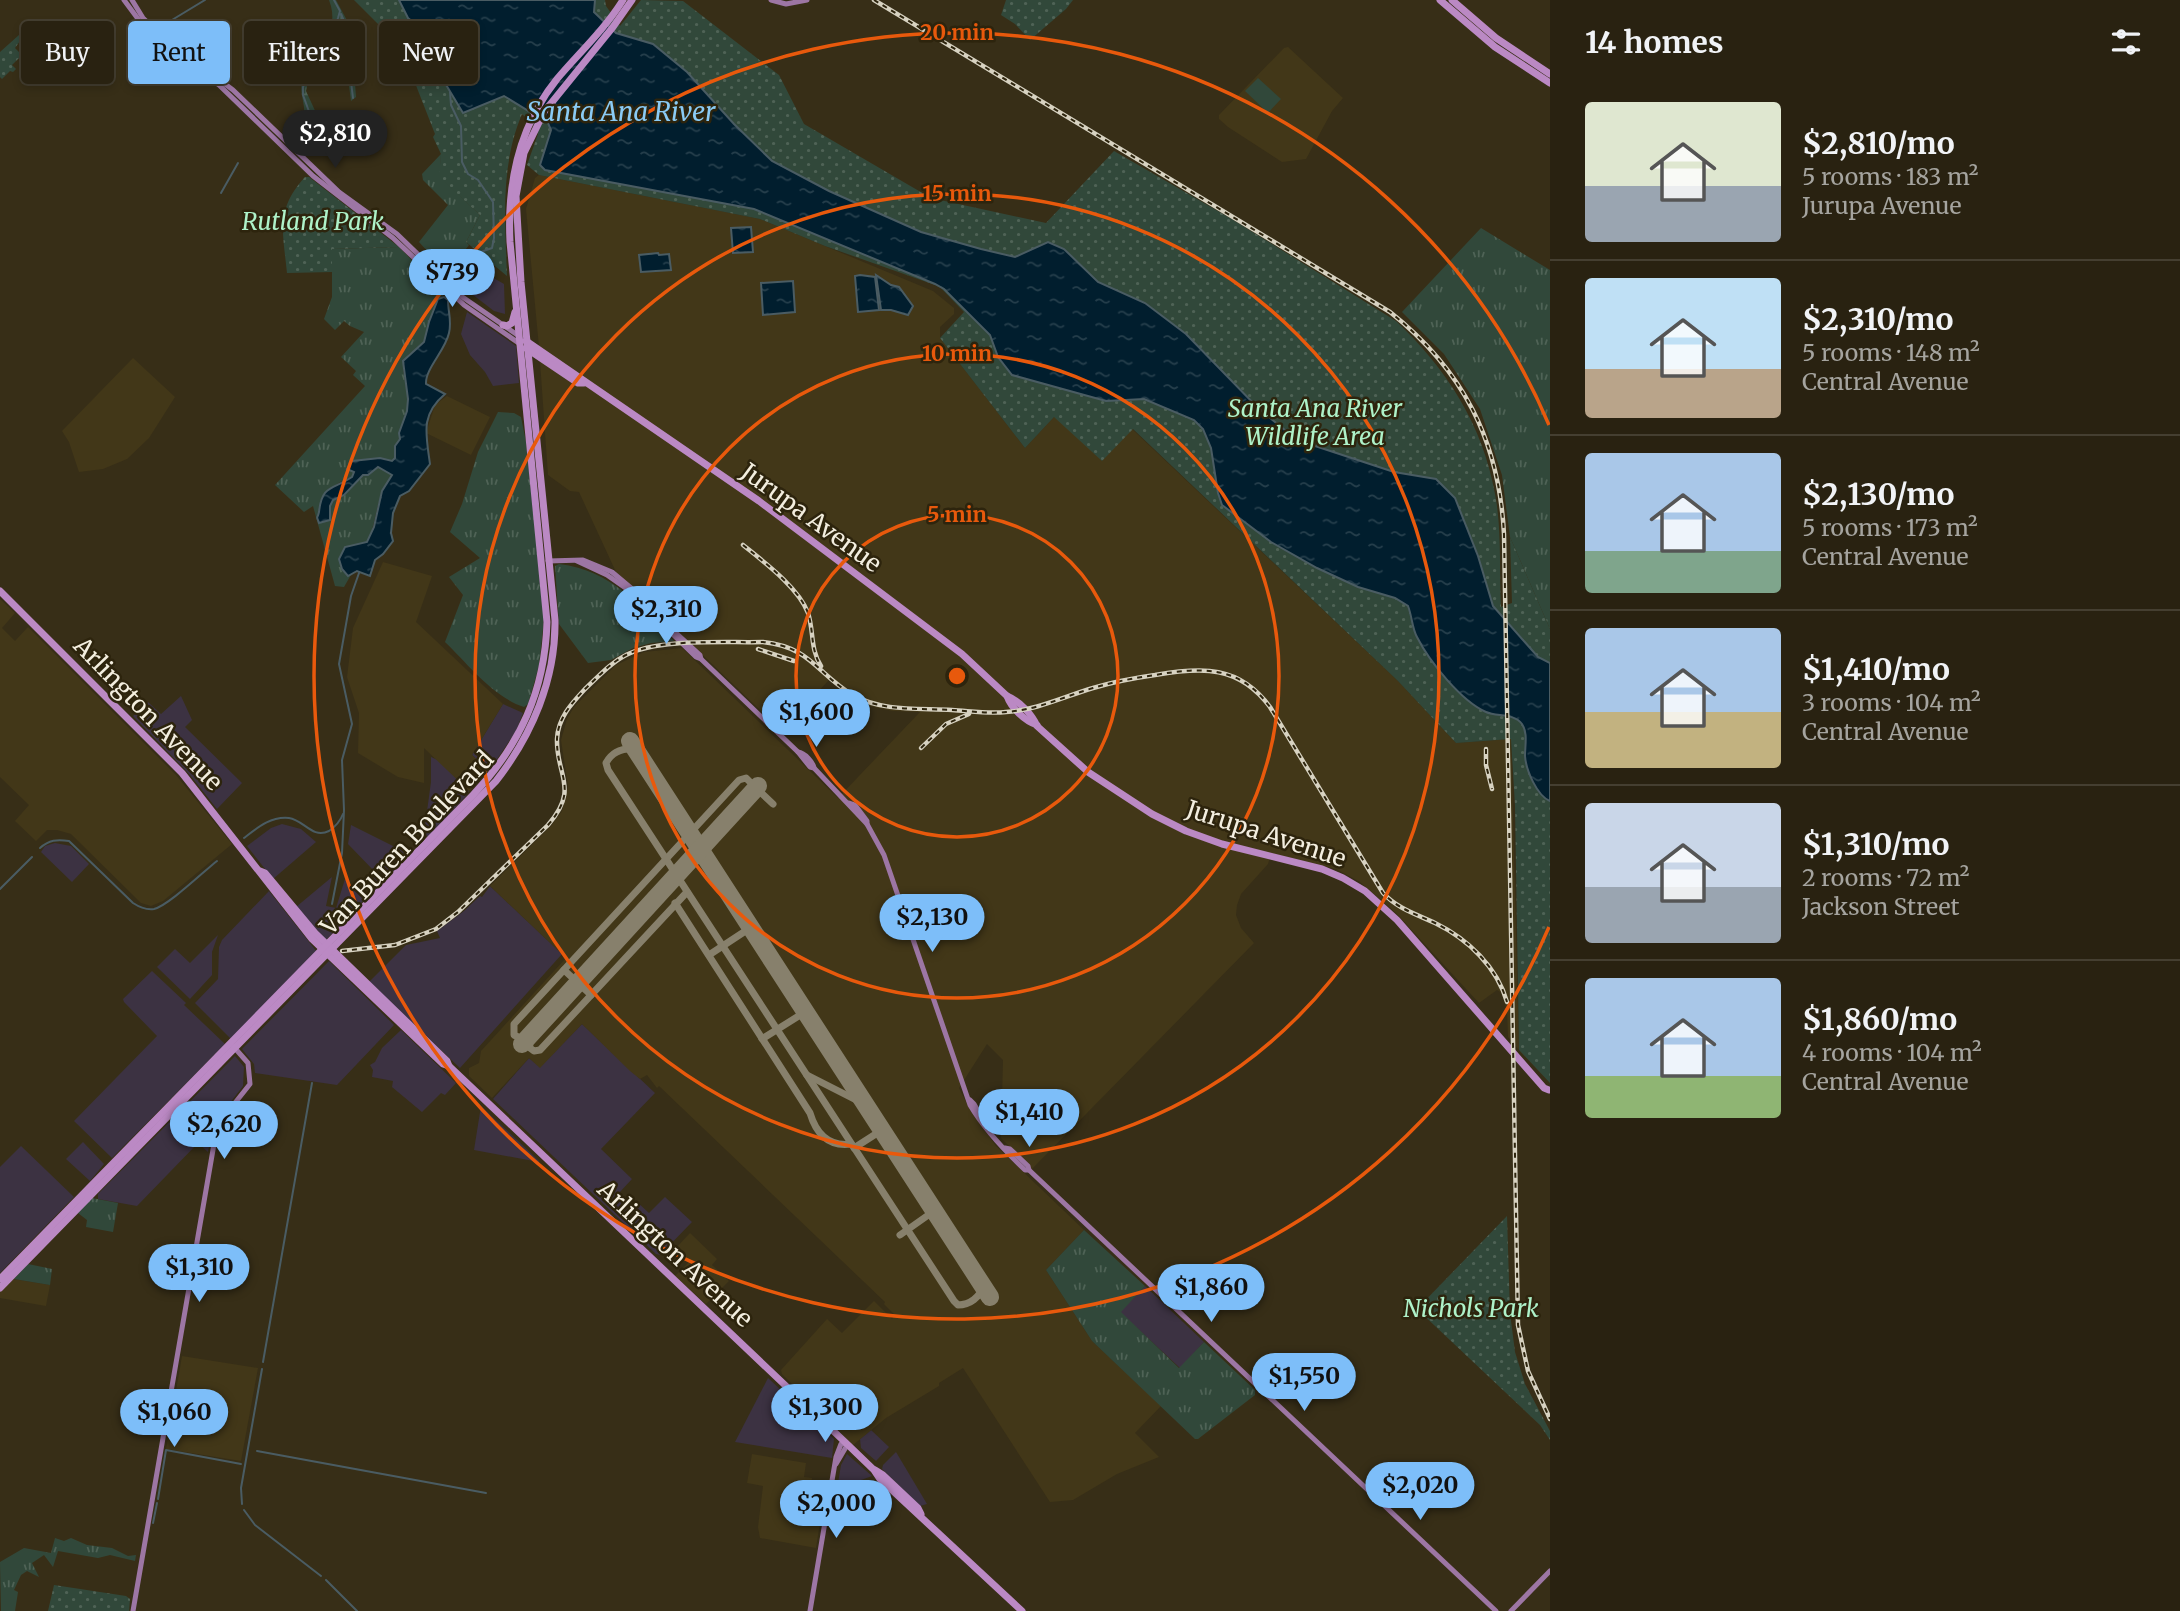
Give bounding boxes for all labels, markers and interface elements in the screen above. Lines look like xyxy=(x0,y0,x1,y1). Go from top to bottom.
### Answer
text: 20 min xyxy=(920,19,994,46)
chip: Buy xyxy=(21,21,114,84)
chip: Rent xyxy=(128,21,230,84)
chip: Filters xyxy=(244,21,365,84)
chip: New xyxy=(379,21,478,84)
text: 14 homes xyxy=(1585,23,1723,61)
icon: filters xyxy=(2107,23,2145,61)
water label: Santa Ana River xyxy=(527,95,716,128)
pin: $2,810 xyxy=(278,110,392,170)
text: $2,810 xyxy=(298,118,372,147)
text: $2,810/mo xyxy=(1802,124,1955,162)
icon: home xyxy=(1641,130,1725,214)
text: 5 rooms · 183 m² xyxy=(1802,162,1978,191)
text: 15 min xyxy=(923,180,991,207)
text: Jurupa Avenue xyxy=(1802,191,1961,220)
park label: Rutland Park xyxy=(242,206,384,237)
pin: $739 xyxy=(411,250,493,309)
text: $739 xyxy=(425,257,479,286)
text: $2,310/mo xyxy=(1802,300,1953,338)
icon: home xyxy=(1641,306,1725,390)
text: 5 rooms · 148 m² xyxy=(1802,338,1980,367)
text: 10 min xyxy=(922,340,992,367)
text: Central Avenue xyxy=(1802,367,1969,396)
park label: Santa Ana River Wildlife Area xyxy=(1228,393,1403,452)
street label: Jurupa Avenue xyxy=(734,456,888,579)
text: $2,130/mo xyxy=(1802,475,1954,513)
icon: home xyxy=(1641,481,1725,565)
text: 5 min xyxy=(927,501,987,528)
text: 5 rooms · 173 m² xyxy=(1802,513,1978,542)
text: Central Avenue xyxy=(1802,542,1969,571)
pin: $2,310 xyxy=(609,586,723,646)
text: $2,310 xyxy=(630,594,702,623)
street label: Arlington Avenue xyxy=(67,630,229,797)
text: $1,410/mo xyxy=(1802,650,1950,688)
icon: home xyxy=(1641,656,1725,740)
centre of rings xyxy=(945,664,969,688)
text: 3 rooms · 104 m² xyxy=(1802,688,1981,717)
pin: $1,600 xyxy=(759,690,873,749)
text: $1,600 xyxy=(778,697,854,726)
text: Central Avenue xyxy=(1802,717,1969,746)
street label: Van Buren Boulevard xyxy=(312,744,500,942)
street label: Jurupa Avenue xyxy=(1181,793,1350,874)
text: $1,310/mo xyxy=(1802,825,1949,863)
icon: home xyxy=(1641,831,1725,915)
text: 2 rooms · 72 m² xyxy=(1802,863,1969,892)
text: Jackson Street xyxy=(1802,892,1959,921)
pin: $2,130 xyxy=(875,894,989,954)
text: $2,130 xyxy=(895,902,969,931)
text: $1,860/mo xyxy=(1802,1000,1957,1038)
icon: home xyxy=(1641,1006,1725,1090)
text: 4 rooms · 104 m² xyxy=(1802,1038,1982,1067)
text: Central Avenue xyxy=(1802,1067,1969,1096)
pin: $1,410 xyxy=(972,1090,1086,1149)
text: $1,410 xyxy=(994,1097,1064,1126)
pin: $2,620 xyxy=(167,1102,281,1161)
text: $2,620 xyxy=(186,1109,262,1138)
street label: Arlington Avenue xyxy=(590,1173,760,1334)
pin: $1,310 xyxy=(142,1244,256,1304)
text: $1,310 xyxy=(164,1252,234,1281)
pin: $1,860 xyxy=(1154,1264,1268,1324)
text: $1,860 xyxy=(1173,1272,1249,1301)
park label: Nichols Park xyxy=(1403,1293,1539,1324)
pin: $1,550 xyxy=(1247,1354,1361,1413)
text: $1,550 xyxy=(1268,1361,1340,1390)
pin: $1,300 xyxy=(768,1384,882,1444)
pin: $1,060 xyxy=(117,1390,231,1449)
text: $1,300 xyxy=(787,1392,863,1421)
text: $1,060 xyxy=(136,1397,212,1426)
pin: $2,020 xyxy=(1363,1462,1477,1522)
text: $2,020 xyxy=(1381,1470,1459,1499)
pin: $2,000 xyxy=(779,1480,893,1540)
text: $2,000 xyxy=(796,1488,876,1517)

